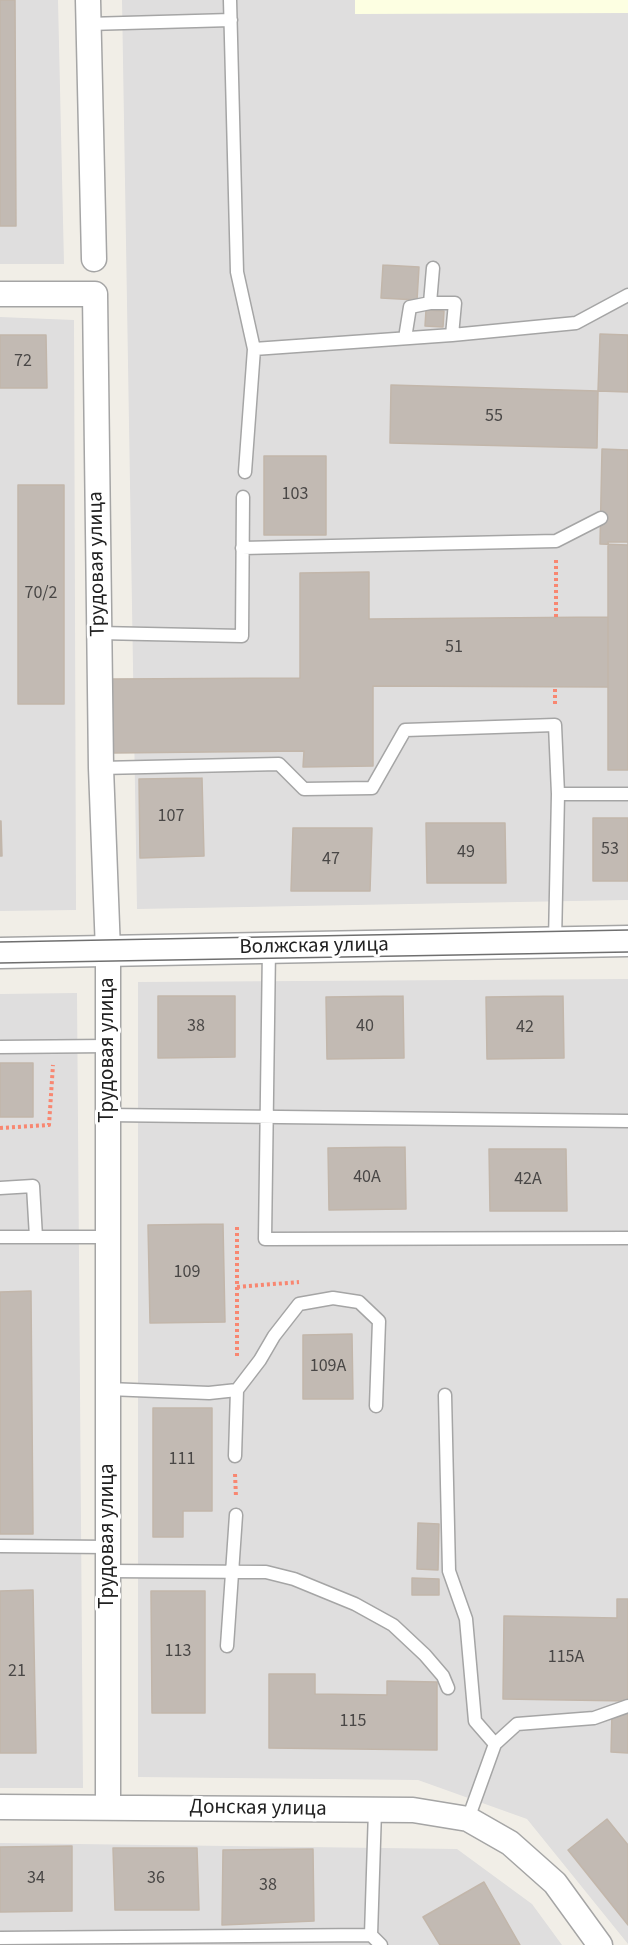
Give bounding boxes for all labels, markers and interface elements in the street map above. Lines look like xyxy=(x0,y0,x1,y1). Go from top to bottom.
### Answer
house number: 72 xyxy=(14,351,32,373)
house number: 55 xyxy=(485,406,503,428)
house number: 103 xyxy=(282,484,308,506)
street label: Трудовая улица xyxy=(84,491,112,637)
house number: 70/2 xyxy=(24,583,58,605)
house number: 51 xyxy=(445,637,463,659)
house number: 107 xyxy=(158,806,184,828)
house number: 53 xyxy=(601,839,619,861)
house number: 49 xyxy=(457,842,475,864)
house number: 47 xyxy=(322,849,340,871)
street label: Волжская улица xyxy=(239,933,389,961)
street label: Трудовая улица xyxy=(95,977,121,1123)
house number: 38 xyxy=(187,1016,205,1038)
house number: 40 xyxy=(356,1016,374,1038)
house number: 42 xyxy=(516,1017,534,1039)
house number: 40А xyxy=(353,1167,381,1189)
house number: 42А xyxy=(514,1169,542,1191)
house number: 109 xyxy=(174,1262,200,1284)
house number: 109А xyxy=(310,1356,346,1378)
house number: 111 xyxy=(169,1449,195,1471)
street label: Трудовая улица xyxy=(95,1463,121,1609)
house number: 113 xyxy=(165,1641,191,1663)
house number: 115А xyxy=(548,1647,584,1669)
house number: 21 xyxy=(8,1661,26,1683)
house number: 115 xyxy=(340,1711,366,1733)
street label: Донская улица xyxy=(189,1795,327,1823)
house number: 34 xyxy=(27,1868,45,1890)
house number: 36 xyxy=(147,1868,165,1890)
house number: 38 xyxy=(259,1875,277,1897)

